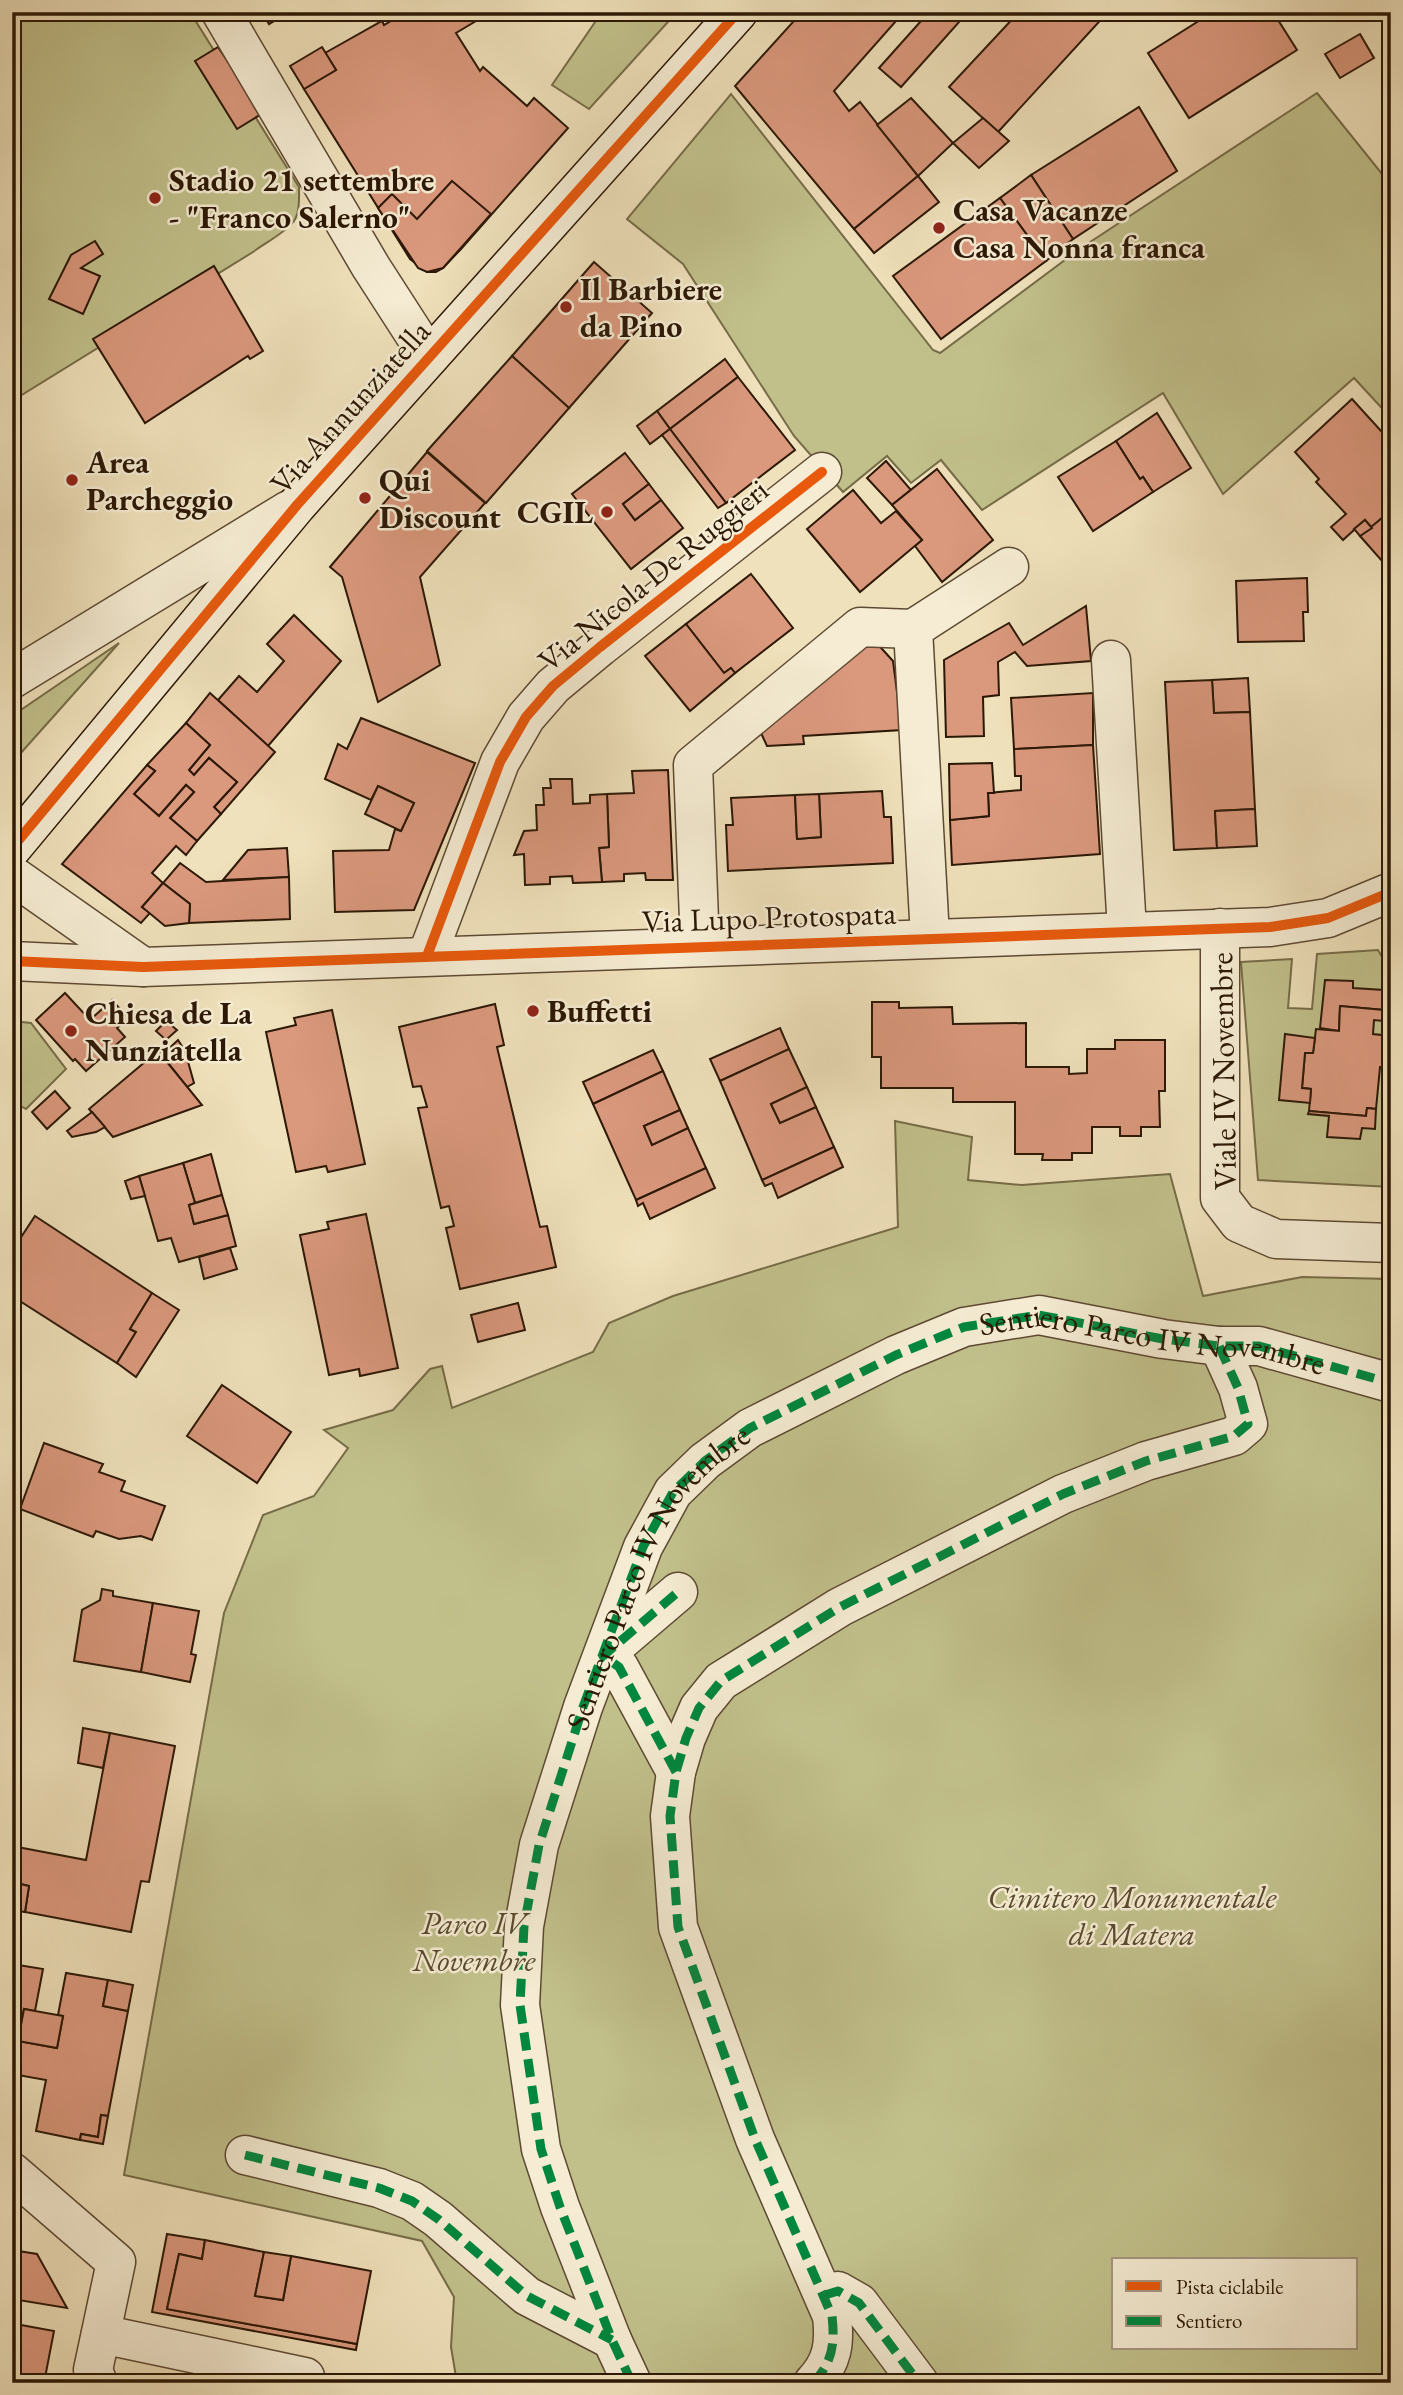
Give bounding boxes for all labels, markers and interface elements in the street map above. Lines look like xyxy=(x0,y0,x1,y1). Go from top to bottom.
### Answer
place label: Stadio 21 settembre - "Franco Salerno" xyxy=(169,159,434,238)
place label: Casa Vacanze Casa Nonna franca xyxy=(953,189,1206,268)
marker: Stadio 21 settembre - "Franco Salerno" xyxy=(147,190,163,206)
marker: Casa Vacanze Casa Nonna franca xyxy=(931,220,947,236)
place label: Il Barbiere da Pino xyxy=(580,268,722,347)
marker: Il Barbiere da Pino xyxy=(558,299,574,315)
street label: Via Annunziatella xyxy=(260,311,440,503)
place label: Area Parcheggio xyxy=(85,441,233,520)
place label: Qui Discount xyxy=(379,459,501,538)
street label: Via Nicola De Ruggieri xyxy=(529,469,777,681)
marker: Area Parcheggio xyxy=(64,472,80,488)
marker: Qui Discount xyxy=(357,490,373,506)
place label: CGIL xyxy=(517,491,593,533)
marker: CGIL xyxy=(599,504,615,520)
street label: Via Lupo Protospata xyxy=(641,892,897,942)
street label: Viale IV Novembre xyxy=(1200,952,1246,1190)
place label: Buffetti xyxy=(547,990,652,1032)
place label: Chiesa de La Nunziatella xyxy=(85,992,253,1071)
marker: Buffetti xyxy=(525,1003,541,1019)
marker: Chiesa de La Nunziatella xyxy=(63,1023,79,1039)
street label: Sentiero Parco IV Novembre xyxy=(976,1294,1331,1385)
street label: Sentiero Parco IV Novembre xyxy=(556,1414,758,1735)
park label: Cimitero Monumentale di Matera xyxy=(988,1876,1277,1955)
park label: Parco IV Novembre xyxy=(412,1902,537,1981)
legend xyxy=(1112,2258,1358,2350)
text: Pista ciclabile xyxy=(1176,2273,1284,2300)
text: Sentiero xyxy=(1176,2307,1242,2334)

